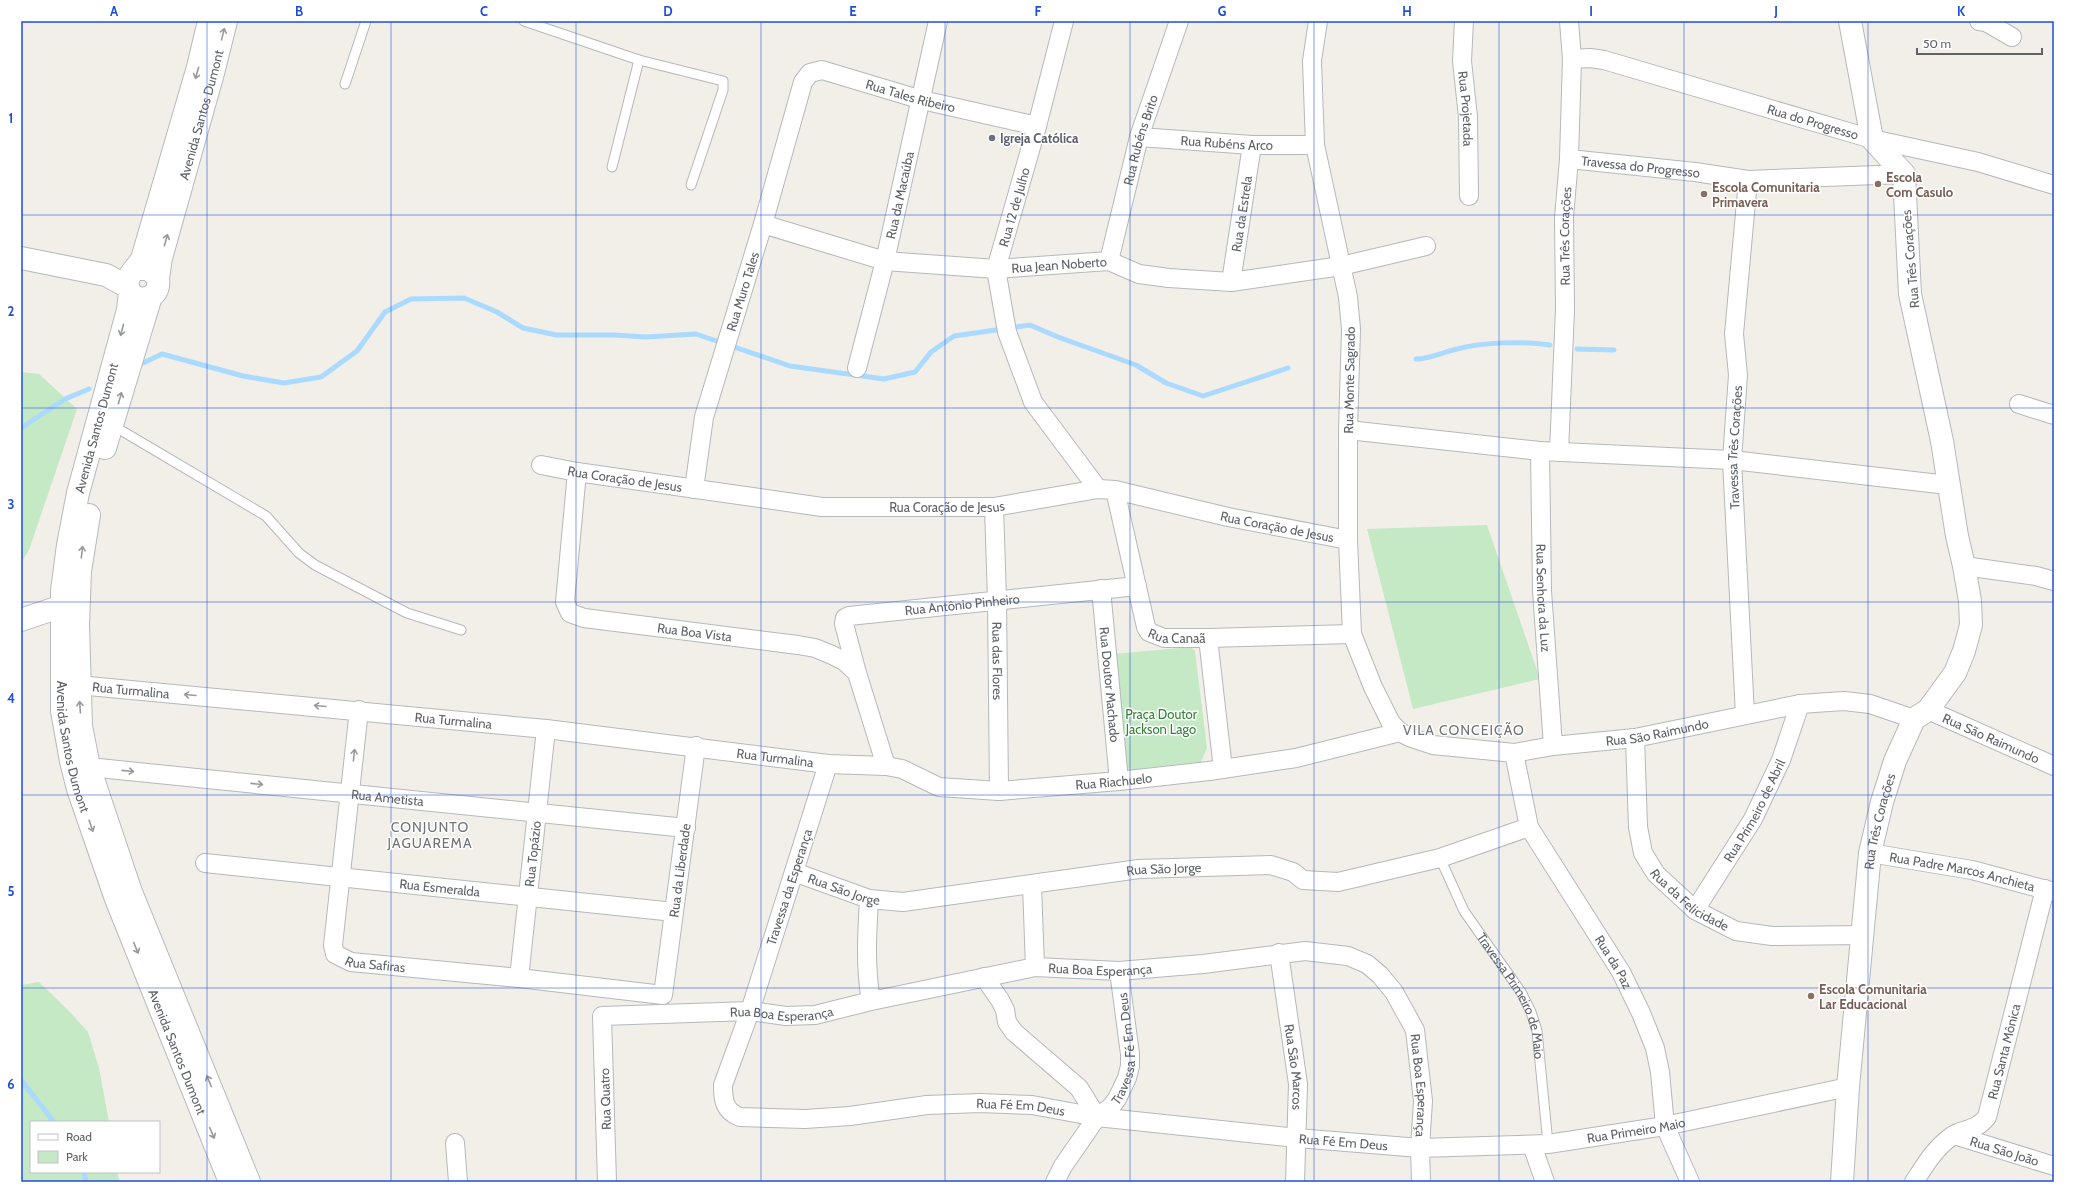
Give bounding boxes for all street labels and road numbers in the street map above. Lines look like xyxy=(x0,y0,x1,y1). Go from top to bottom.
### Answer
street label: Avenida Santos Dumont xyxy=(175,48,227,181)
street label: Rua Projetada xyxy=(1455,70,1476,147)
street label: Rua Tales Ribeiro xyxy=(864,76,957,115)
street label: Rua Rubéns Brito xyxy=(1120,93,1161,187)
street label: Rua do Progresso xyxy=(1765,101,1861,143)
street label: Rua Rubéns Arco xyxy=(1180,132,1273,153)
street label: Rua da Macaúba xyxy=(882,149,917,240)
street label: Travessa do Progresso xyxy=(1580,152,1701,181)
street label: Rua 12 de Julho xyxy=(995,166,1033,248)
street label: Rua da Estrela xyxy=(1228,174,1255,253)
street label: Rua Três Corações xyxy=(1556,186,1575,286)
street label: Rua Três Corações xyxy=(1898,209,1922,309)
street label: Rua Muro Tales xyxy=(723,249,762,333)
street label: Rua Jean Noberto xyxy=(1011,253,1107,276)
street label: Rua Monte Sagrado xyxy=(1340,326,1358,434)
street label: Avenida Santos Dumont xyxy=(71,361,121,495)
street label: Travessa Três Corações xyxy=(1724,384,1745,510)
street label: Rua Coração de Jesus xyxy=(566,462,684,495)
street label: Rua Coração de Jesus xyxy=(889,497,1006,515)
street label: Rua Coração de Jesus xyxy=(1219,507,1336,545)
street label: Rua Senhora da Luz xyxy=(1533,544,1554,653)
street label: Rua Antônio Pinheiro xyxy=(904,590,1020,618)
street label: Rua Boa Vista xyxy=(656,619,734,645)
street label: Rua das Flores xyxy=(989,622,1006,701)
street label: Rua Canaã xyxy=(1146,625,1206,646)
street label: Rua Doutor Machado xyxy=(1097,626,1123,743)
street label: Rua Turmalina xyxy=(91,678,171,702)
street label: Avenida Santos Dumont xyxy=(54,681,94,815)
street label: Rua Turmalina xyxy=(414,709,493,732)
street label: Rua São Raimundo xyxy=(1940,710,2042,767)
street label: Rua São Raimundo xyxy=(1605,715,1710,749)
street label: Rua Turmalina xyxy=(736,745,815,770)
street label: Rua Primeiro de Abril xyxy=(1720,756,1788,865)
street label: Rua Riachuelo xyxy=(1075,769,1153,793)
street label: Rua Três Corações xyxy=(1860,771,1899,870)
street label: Rua Ametista xyxy=(350,786,425,809)
street label: Rua Topázio xyxy=(521,820,544,888)
street label: Rua da Liberdade xyxy=(665,822,694,918)
street label: Travessa da Esperança xyxy=(763,826,816,947)
street label: Rua Padre Marcos Anchieta xyxy=(1888,848,2037,895)
street label: Rua São Jorge xyxy=(1125,859,1202,879)
street label: Rua da Felicidade xyxy=(1647,866,1732,934)
street label: Rua São Jorge xyxy=(806,870,881,908)
street label: Rua Esmeralda xyxy=(399,875,482,900)
street label: Travessa Primeiro de Maio xyxy=(1474,929,1548,1060)
street label: Rua da Paz xyxy=(1592,932,1636,991)
street label: Rua Safiras xyxy=(342,952,407,975)
street label: Rua Boa Esperança xyxy=(1048,960,1153,979)
street label: Avenida Santos Dumont xyxy=(145,987,210,1118)
street label: Travessa Fé Em Deus xyxy=(1108,991,1138,1108)
street label: Rua Santa Mônica xyxy=(1984,1001,2024,1101)
street label: Rua Boa Esperança xyxy=(730,1003,836,1024)
street label: Rua São Marcos xyxy=(1281,1023,1306,1111)
street label: Rua Boa Esperança xyxy=(1407,1033,1431,1138)
street label: Rua Quatro xyxy=(596,1068,614,1130)
street label: Rua Fé Em Deus xyxy=(976,1095,1067,1119)
street label: Rua Primeiro Maio xyxy=(1586,1114,1687,1146)
street label: Rua Fé Em Deus xyxy=(1298,1130,1389,1153)
street label: Rua São João xyxy=(1968,1132,2041,1169)

